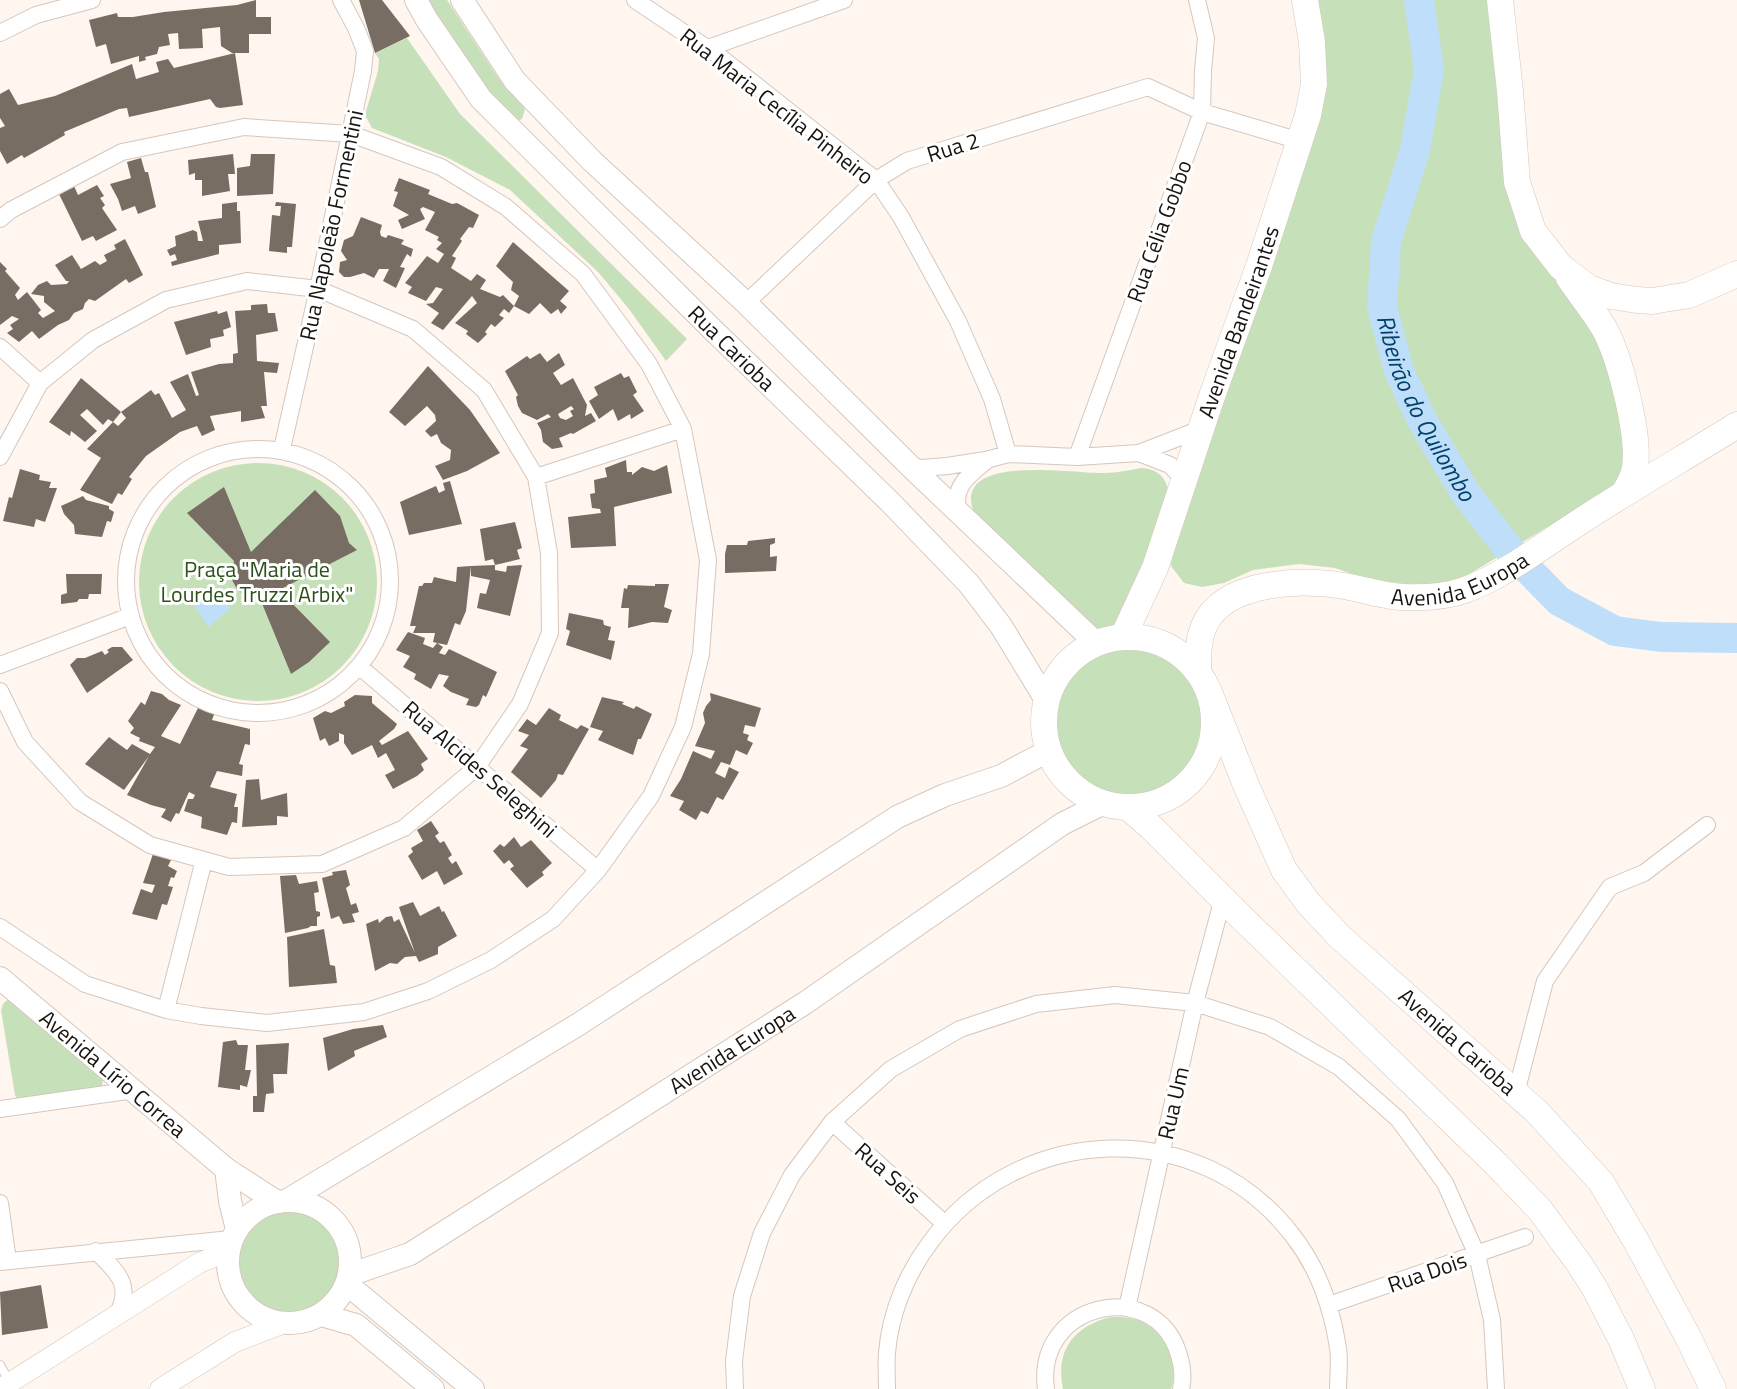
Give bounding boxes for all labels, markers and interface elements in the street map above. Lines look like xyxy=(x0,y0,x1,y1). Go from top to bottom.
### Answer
street label: Rua Maria Cecília Pinheiro xyxy=(673,19,881,193)
street label: Rua Napoleão Formentini xyxy=(290,107,372,343)
street label: Rua 2 xyxy=(923,123,983,171)
street label: Rua Célia Gobbo xyxy=(1117,155,1201,307)
street label: Avenida Bandeirantes xyxy=(1189,221,1288,422)
street label: Rua Carioba xyxy=(680,297,783,399)
water label: Ribeirão do Quilombo xyxy=(1368,311,1486,509)
street label: Avenida Europa xyxy=(1390,543,1535,614)
park label: Praça "Maria de Lourdes Truzzi Arbix" xyxy=(161,552,353,611)
street label: Rua Alcides Seleghini xyxy=(395,692,565,846)
street label: Avenida Carioba xyxy=(1391,980,1524,1103)
street label: Avenida Europa xyxy=(662,996,802,1102)
street label: Avenida Lírio Correa xyxy=(32,1001,194,1146)
street label: Rua Um xyxy=(1148,1063,1198,1143)
street label: Rua Seis xyxy=(847,1134,929,1212)
street label: Rua Dois xyxy=(1383,1243,1471,1301)

